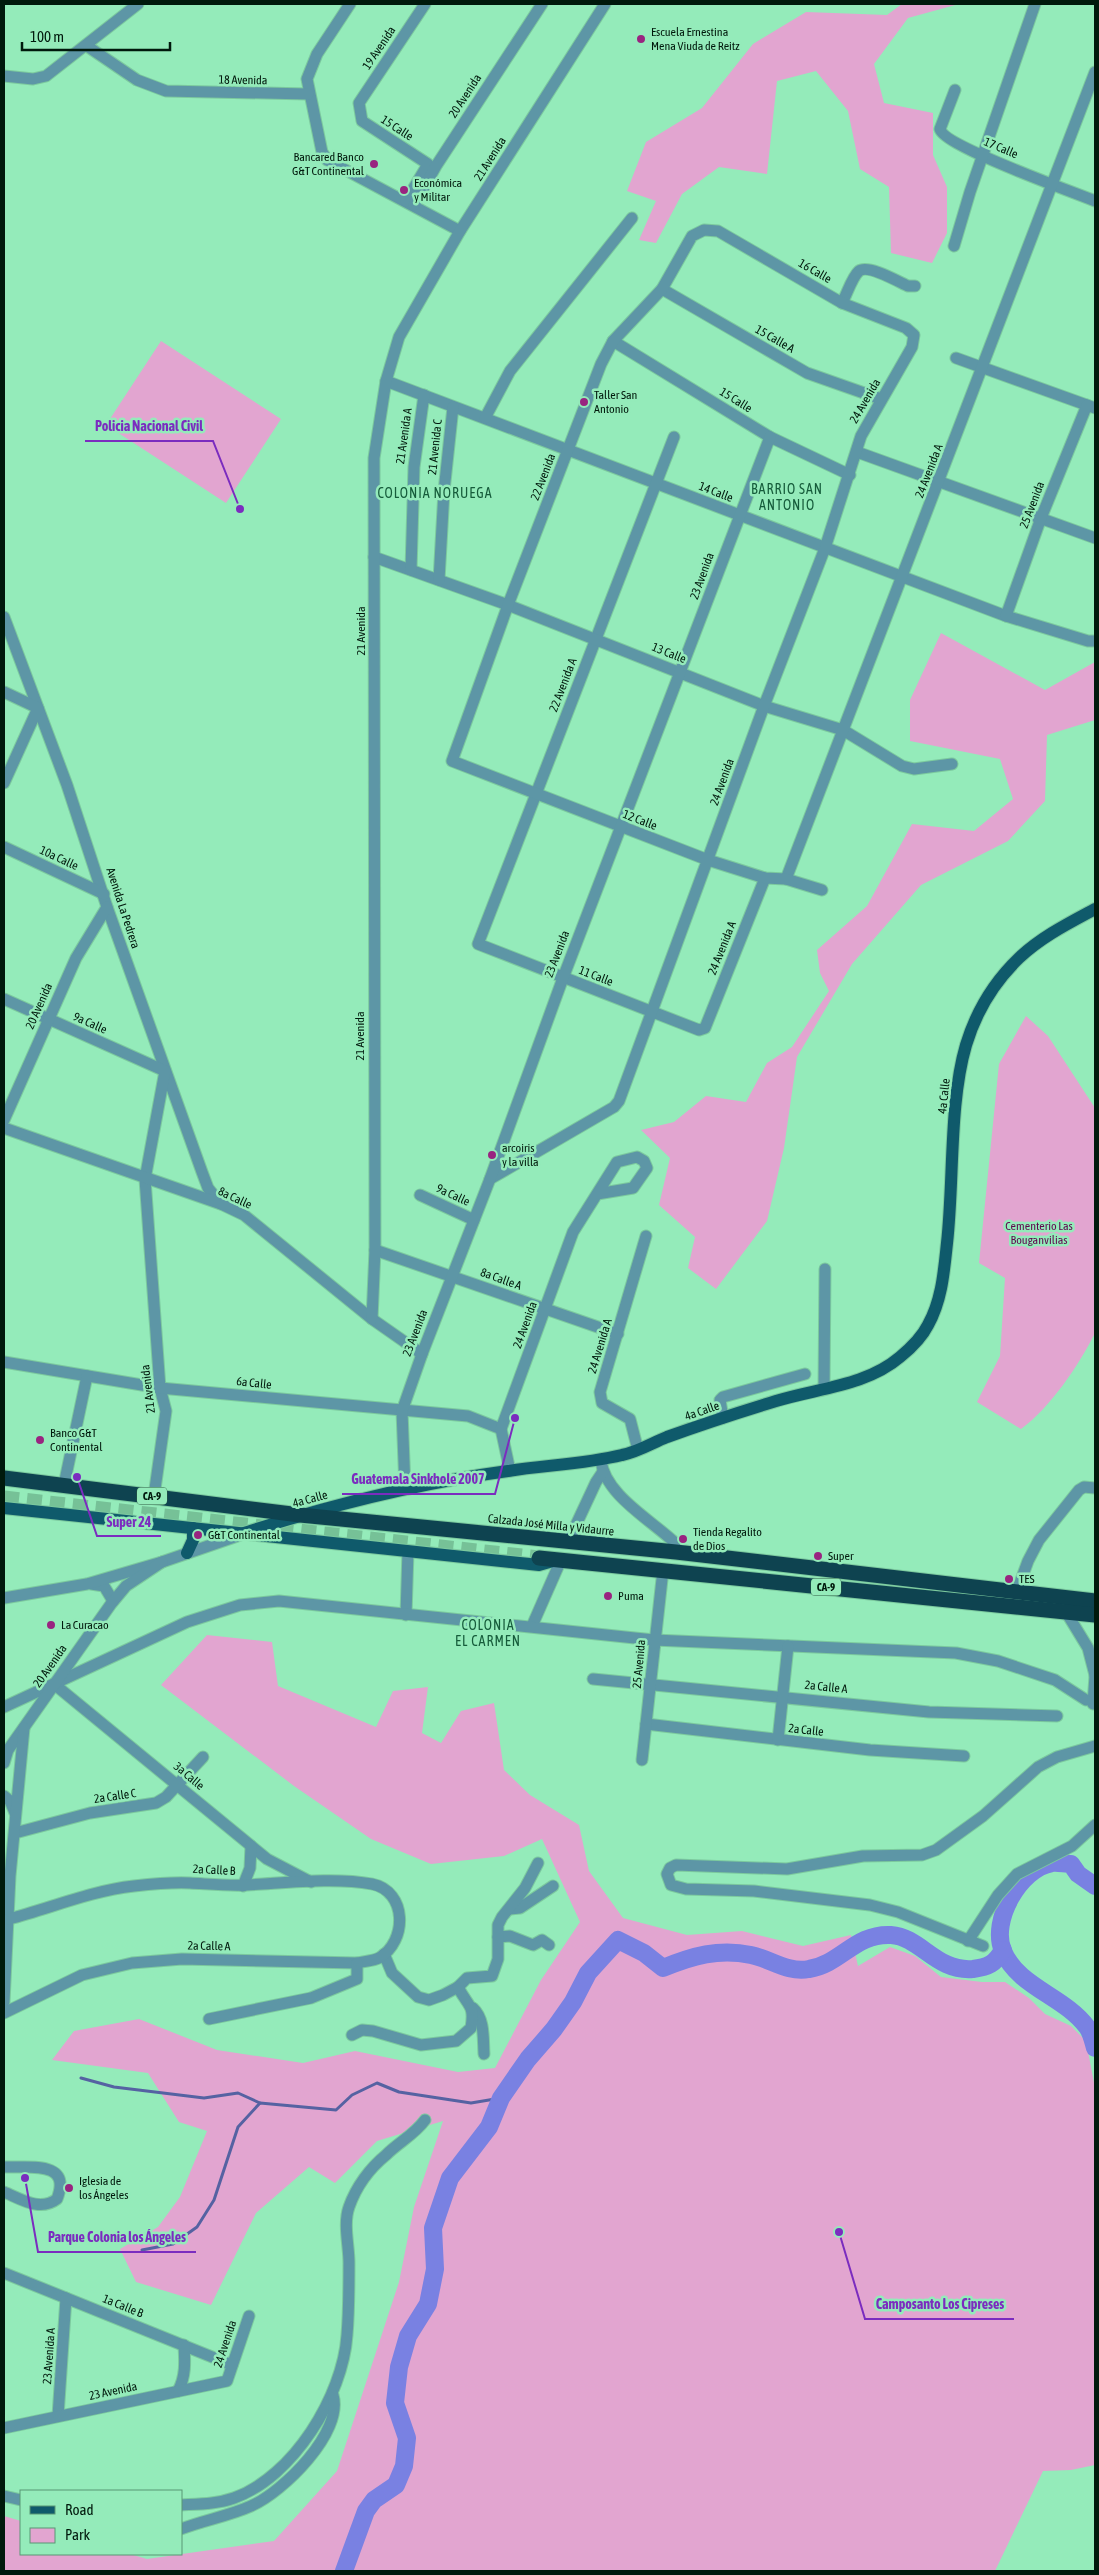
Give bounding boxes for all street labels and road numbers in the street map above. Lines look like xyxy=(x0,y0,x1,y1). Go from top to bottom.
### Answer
street label: 19 Avenida xyxy=(360,24,398,72)
street label: 20 Avenida xyxy=(446,72,484,120)
street label: 18 Avenida xyxy=(218,73,268,87)
street label: 15 Calle xyxy=(378,112,416,144)
street label: 21 Avenida xyxy=(471,135,509,183)
street label: 17 Calle xyxy=(982,135,1020,161)
street label: 16 Calle xyxy=(796,256,834,286)
street label: 15 Calle A xyxy=(753,322,797,356)
street label: 24 Avenida xyxy=(847,376,883,426)
street label: 15 Calle xyxy=(717,385,755,415)
street label: 21 Avenida A xyxy=(393,407,415,465)
street label: 21 Avenida C xyxy=(425,418,445,476)
street label: 24 Avenida A xyxy=(912,442,946,500)
street label: 22 Avenida xyxy=(528,452,558,502)
street label: 14 Calle xyxy=(697,479,735,505)
street label: 25 Avenida xyxy=(1017,480,1047,530)
street label: 23 Avenida xyxy=(687,551,717,601)
street label: 21 Avenida xyxy=(354,607,368,655)
street label: 13 Calle xyxy=(650,640,688,666)
street label: 22 Avenida A xyxy=(546,656,580,714)
street label: 24 Avenida xyxy=(707,757,737,807)
street label: 12 Calle xyxy=(621,807,659,833)
street label: 10a Calle xyxy=(37,843,81,873)
street label: Avenida La Pedrera xyxy=(103,866,143,950)
street label: 24 Avenida A xyxy=(705,919,739,977)
street label: 23 Avenida xyxy=(542,929,572,979)
street label: 11 Calle xyxy=(577,963,615,989)
street label: 20 Avenida xyxy=(23,981,55,1031)
street label: 9a Calle xyxy=(71,1009,109,1037)
street label: 21 Avenida xyxy=(353,1012,367,1060)
street label: 4a Calle xyxy=(935,1078,953,1114)
street label: 9a Calle xyxy=(434,1181,472,1209)
street label: 8a Calle xyxy=(216,1184,254,1212)
street label: 8a Calle A xyxy=(478,1265,524,1293)
street label: 24 Avenida xyxy=(510,1300,540,1350)
street label: 23 Avenida xyxy=(400,1308,430,1358)
street label: 24 Avenida A xyxy=(585,1317,615,1375)
street label: 21 Avenida xyxy=(138,1364,158,1414)
street label: 6a Calle xyxy=(236,1374,272,1392)
street label: 4a Calle xyxy=(683,1399,721,1423)
road number: CA-9 xyxy=(137,1488,167,1504)
street label: 4a Calle xyxy=(291,1488,329,1510)
street label: Calzada José Milla y Vidaurre xyxy=(487,1511,615,1539)
road number: CA-9 xyxy=(811,1578,841,1595)
street label: 25 Avenida xyxy=(630,1639,648,1689)
street label: 20 Avenida xyxy=(30,1642,70,1690)
street label: 2a Calle A xyxy=(804,1678,848,1696)
street label: 2a Calle xyxy=(788,1721,824,1739)
street label: 3a Calle xyxy=(171,1759,207,1793)
street label: 2a Calle C xyxy=(93,1786,138,1806)
street label: 2a Calle B xyxy=(192,1862,236,1878)
street label: 2a Calle A xyxy=(187,1939,231,1953)
street label: 1a Calle B xyxy=(101,2291,146,2321)
street label: 24 Avenida xyxy=(211,2319,239,2369)
street label: 23 Avenida A xyxy=(40,2327,58,2385)
street label: 23 Avenida xyxy=(88,2379,138,2403)

